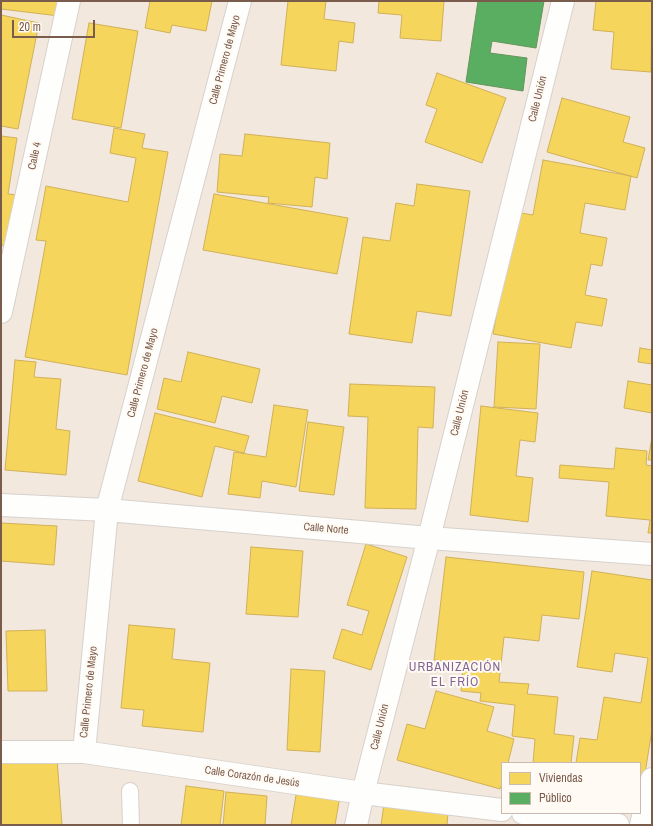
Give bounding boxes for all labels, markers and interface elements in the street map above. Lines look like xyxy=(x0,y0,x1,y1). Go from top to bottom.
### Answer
scale bar xyxy=(14,12,97,38)
street label: Calle Primero de Mayo xyxy=(207,14,243,106)
text: 20 m xyxy=(19,19,41,35)
street label: Calle Unión xyxy=(526,75,550,123)
street label: Calle 4 xyxy=(26,141,44,171)
street label: Calle Primero de Mayo xyxy=(125,327,161,419)
street label: Calle Unión xyxy=(448,389,472,437)
street label: Calle Norte xyxy=(303,520,349,538)
street label: Calle Primero de Mayo xyxy=(78,645,100,739)
district label: URBANIZACIÓN EL FRÍO xyxy=(409,660,501,691)
street label: Calle Unión xyxy=(368,703,392,751)
legend xyxy=(501,762,641,814)
street label: Calle Corazón de Jesús xyxy=(204,764,300,790)
text: Viviendas xyxy=(539,770,583,786)
text: Público xyxy=(539,790,572,806)

